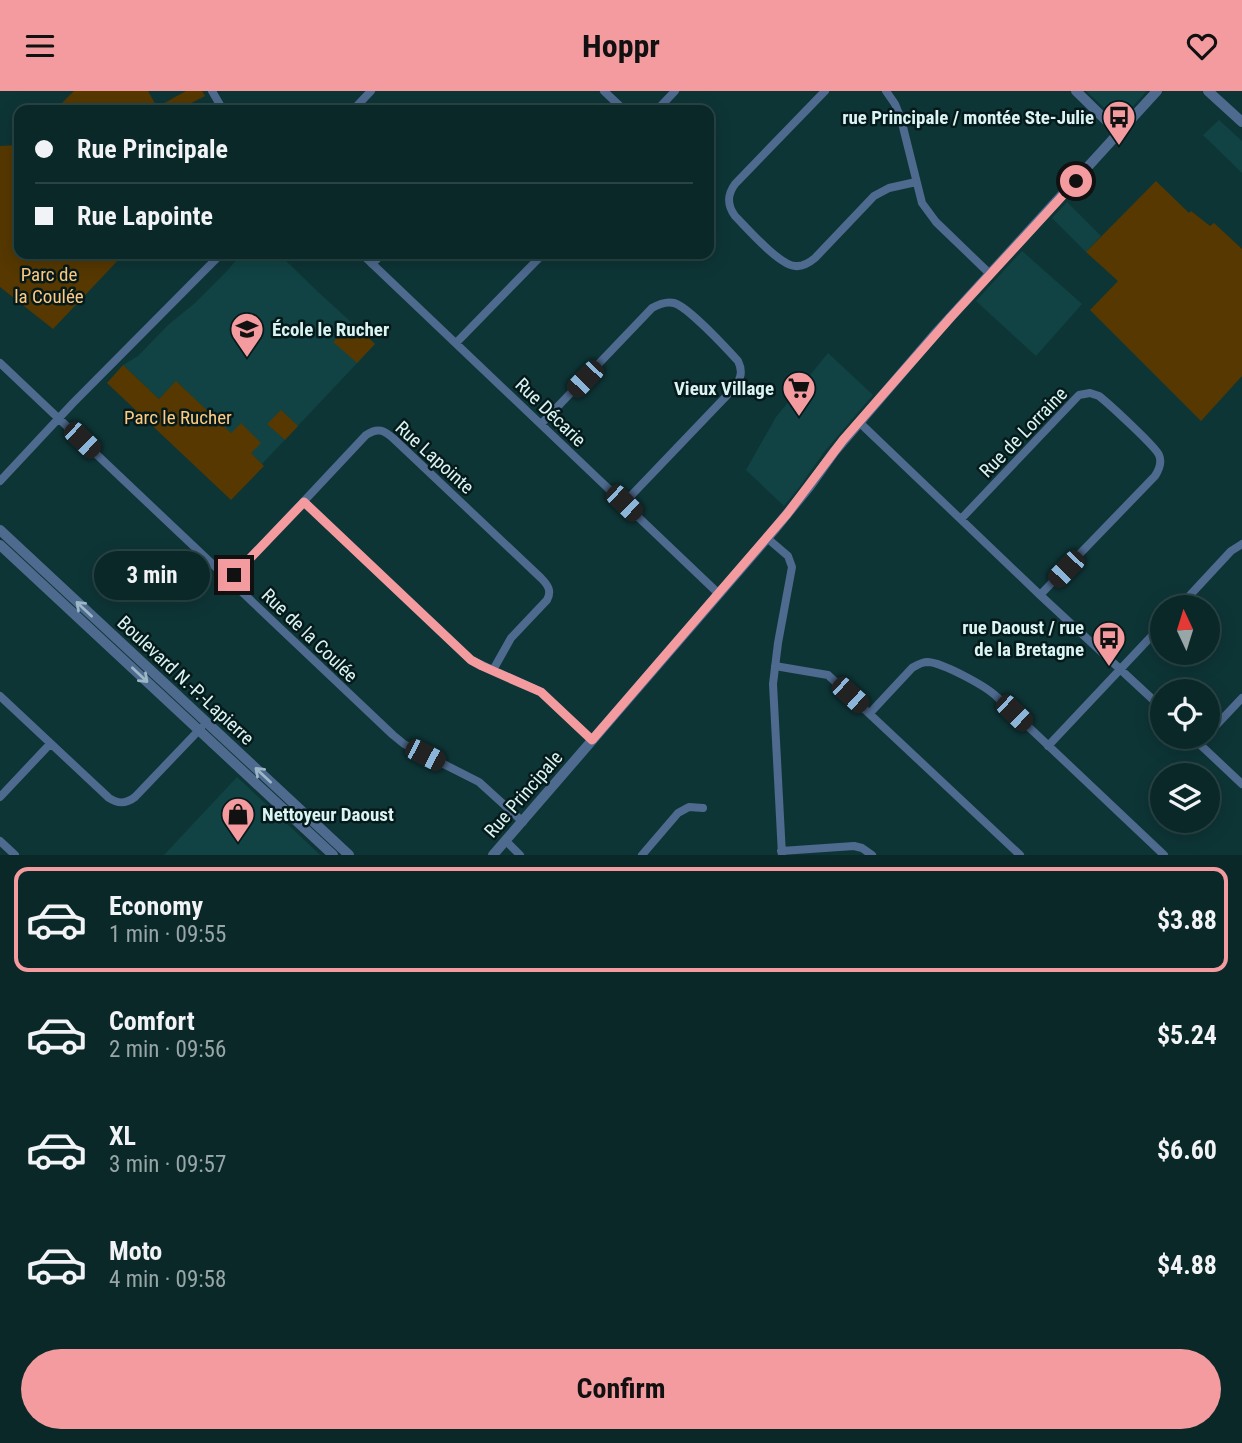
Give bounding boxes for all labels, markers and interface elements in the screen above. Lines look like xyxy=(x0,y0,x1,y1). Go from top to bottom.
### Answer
icon: menu xyxy=(21,27,59,65)
text: Hoppr xyxy=(582,27,660,65)
icon: heart xyxy=(1183,27,1221,65)
bus stop icon: rue Principale / montée Ste-Julie xyxy=(1100,98,1138,147)
place label: rue Principale / montée Ste-Julie xyxy=(842,106,1094,129)
text: Rue Principale xyxy=(77,134,228,164)
route start xyxy=(1060,165,1092,197)
text: Rue Lapointe xyxy=(77,201,213,231)
park label: Parc de la Coulée xyxy=(14,263,84,308)
school or university icon: École le Rucher xyxy=(228,310,266,359)
place label: École le Rucher xyxy=(272,318,389,341)
car xyxy=(563,357,608,401)
supermarket icon: Vieux Village xyxy=(780,369,818,418)
street label: Rue Décarie xyxy=(511,373,591,452)
place label: Vieux Village xyxy=(674,377,774,400)
street label: Rue de Lorraine xyxy=(975,382,1072,482)
park label: Parc le Rucher xyxy=(124,406,232,429)
street label: Rue Lapointe xyxy=(391,416,479,499)
car xyxy=(60,418,105,462)
car xyxy=(602,481,647,525)
car xyxy=(1044,547,1089,591)
callout: 3 min xyxy=(94,551,210,599)
route end xyxy=(218,559,250,591)
text: 3 min xyxy=(126,562,178,589)
street label: Rue de la Coulée xyxy=(257,584,363,687)
north arrow xyxy=(1150,595,1220,665)
map controls xyxy=(1150,595,1220,833)
one-way arrow xyxy=(76,601,93,618)
street label: Boulevard N.-P.-Lapierre xyxy=(113,611,259,750)
place label: rue Daoust / rue de la Bretagne xyxy=(962,616,1084,661)
bus stop icon: rue Daoust / rue de la Bretagne xyxy=(1090,619,1128,668)
one-way arrow xyxy=(131,666,148,683)
car xyxy=(828,673,873,717)
button: locate xyxy=(1150,679,1220,749)
car xyxy=(992,691,1037,735)
car xyxy=(402,736,449,774)
street label: Rue Principale xyxy=(480,746,567,842)
button: layers xyxy=(1150,763,1220,833)
one-way arrow xyxy=(255,767,272,784)
shop icon: Nettoyeur Daoust xyxy=(219,795,257,844)
place label: Nettoyeur Daoust xyxy=(262,803,394,826)
icon: car xyxy=(25,888,88,951)
text: Economy xyxy=(109,891,203,921)
text: $3.88 xyxy=(1157,905,1217,935)
text: 1 min · 09:55 xyxy=(109,921,226,948)
icon: car xyxy=(25,1003,88,1066)
text: Comfort xyxy=(109,1006,195,1036)
text: $5.24 xyxy=(1157,1020,1217,1050)
text: 2 min · 09:56 xyxy=(109,1036,226,1063)
icon: car xyxy=(25,1118,88,1181)
text: XL xyxy=(109,1121,136,1151)
text: $6.60 xyxy=(1157,1135,1217,1165)
text: 3 min · 09:57 xyxy=(109,1151,226,1178)
icon: car xyxy=(25,1233,88,1296)
text: Moto xyxy=(109,1236,162,1266)
text: $4.88 xyxy=(1157,1250,1217,1280)
text: 4 min · 09:58 xyxy=(109,1266,226,1293)
button: Confirm xyxy=(21,1349,1221,1429)

